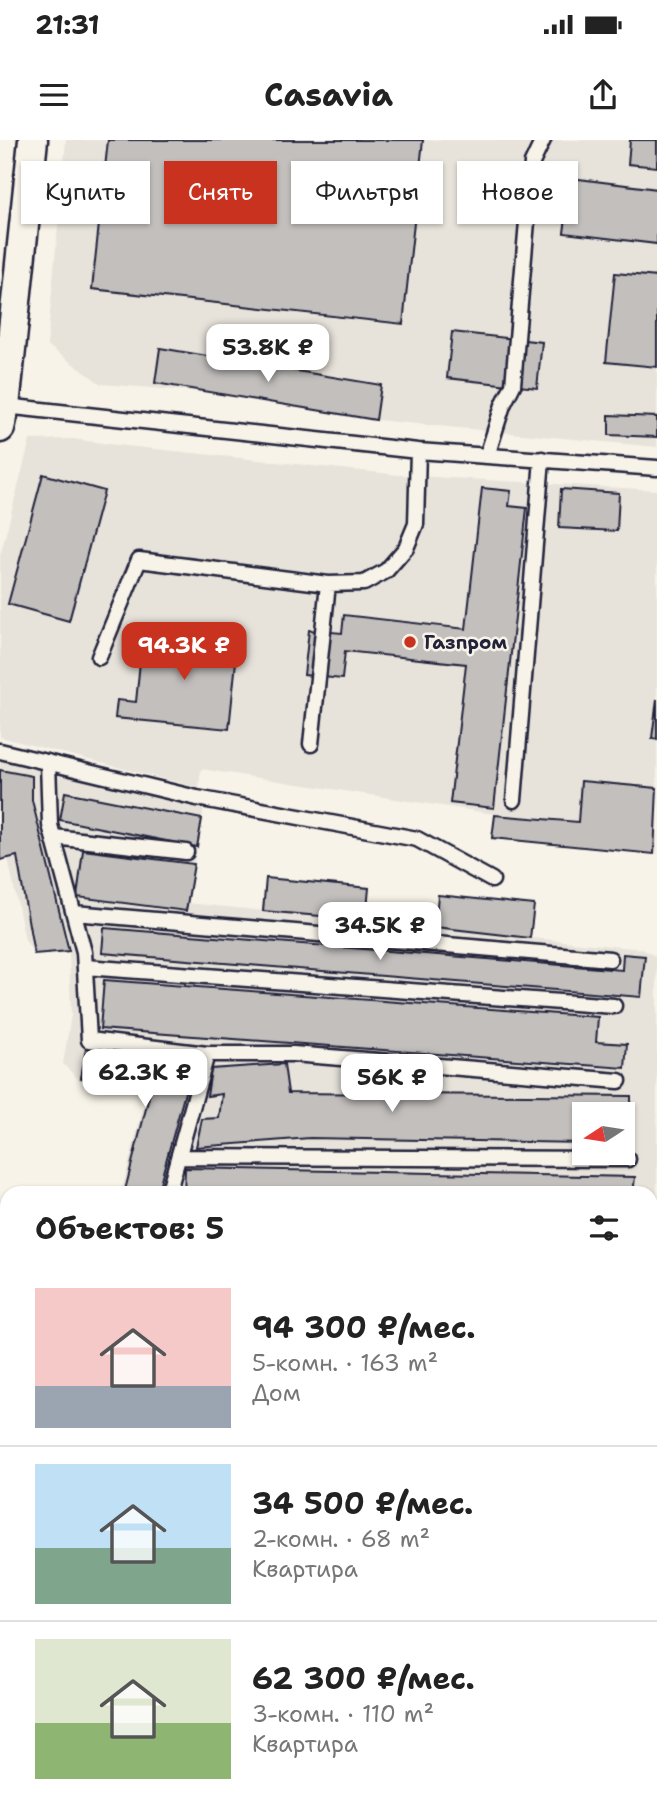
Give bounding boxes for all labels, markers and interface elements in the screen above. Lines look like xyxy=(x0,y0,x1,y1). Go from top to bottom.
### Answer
text: 21:31 xyxy=(35,7,100,42)
text: Casavia xyxy=(264,73,393,116)
icon: menu xyxy=(35,76,73,114)
icon: share xyxy=(584,76,622,114)
chip: Купить xyxy=(21,161,150,224)
chip: Снять xyxy=(164,161,277,224)
chip: Фильтры xyxy=(291,161,443,224)
chip: Новое xyxy=(457,161,578,224)
pin: 53.8K ₽ xyxy=(203,324,333,384)
text: 53.8K ₽ xyxy=(222,332,314,362)
pin: 94.3K ₽ xyxy=(119,622,249,682)
text: 94.3K ₽ xyxy=(138,630,230,660)
place label: Газпром xyxy=(424,630,507,655)
marker: Газпром xyxy=(402,634,418,650)
pin: 34.5K ₽ xyxy=(315,902,445,962)
text: 34.5K ₽ xyxy=(334,910,426,940)
pin: 62.3K ₽ xyxy=(80,1049,210,1109)
pin: 56K ₽ xyxy=(343,1054,441,1114)
text: 62.3K ₽ xyxy=(98,1057,192,1087)
text: 56K ₽ xyxy=(357,1062,427,1092)
north arrow xyxy=(572,1102,635,1166)
map controls xyxy=(572,1102,635,1165)
text: Объектов: 5 xyxy=(35,1208,224,1249)
icon: filters xyxy=(585,1209,623,1247)
text: 94 300 ₽/мес. xyxy=(252,1307,476,1348)
icon: home xyxy=(91,1316,175,1400)
text: 5-комн. · 163 m² xyxy=(252,1348,438,1378)
text: Дом xyxy=(252,1378,301,1408)
text: 34 500 ₽/мес. xyxy=(252,1483,473,1524)
icon: home xyxy=(91,1492,175,1576)
text: 2-комн. · 68 m² xyxy=(252,1524,430,1554)
text: Квартира xyxy=(252,1554,358,1584)
text: 62 300 ₽/мес. xyxy=(252,1658,475,1699)
icon: home xyxy=(91,1667,175,1751)
text: 3-комн. · 110 m² xyxy=(252,1699,434,1729)
text: Квартира xyxy=(252,1729,358,1759)

